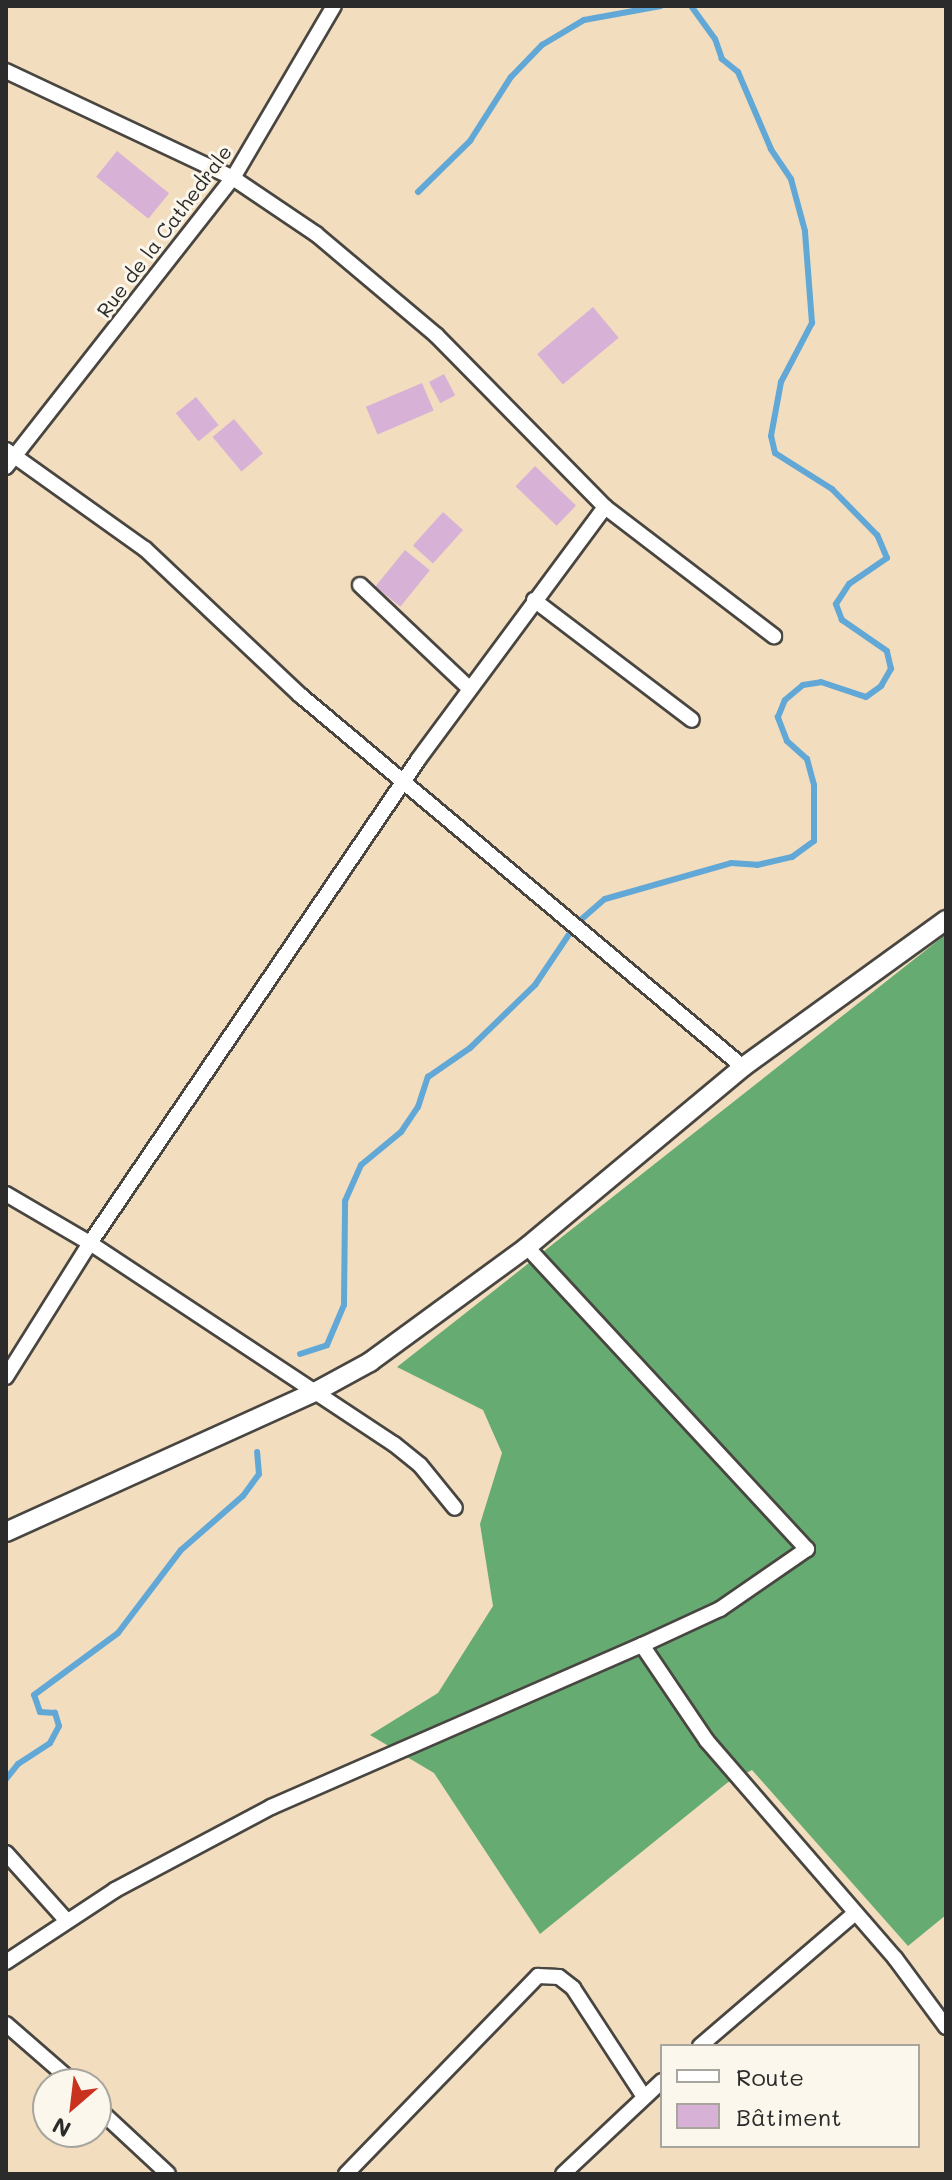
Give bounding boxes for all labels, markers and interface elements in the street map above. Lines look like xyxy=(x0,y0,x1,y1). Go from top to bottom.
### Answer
street label: Rue de la Cathedrale xyxy=(91,140,237,322)
legend xyxy=(660,2044,920,2148)
text: Route xyxy=(736,2061,804,2092)
north arrow xyxy=(32,2068,112,2148)
text: Bâtiment xyxy=(736,2101,842,2132)
text: N xyxy=(47,2111,76,2145)

